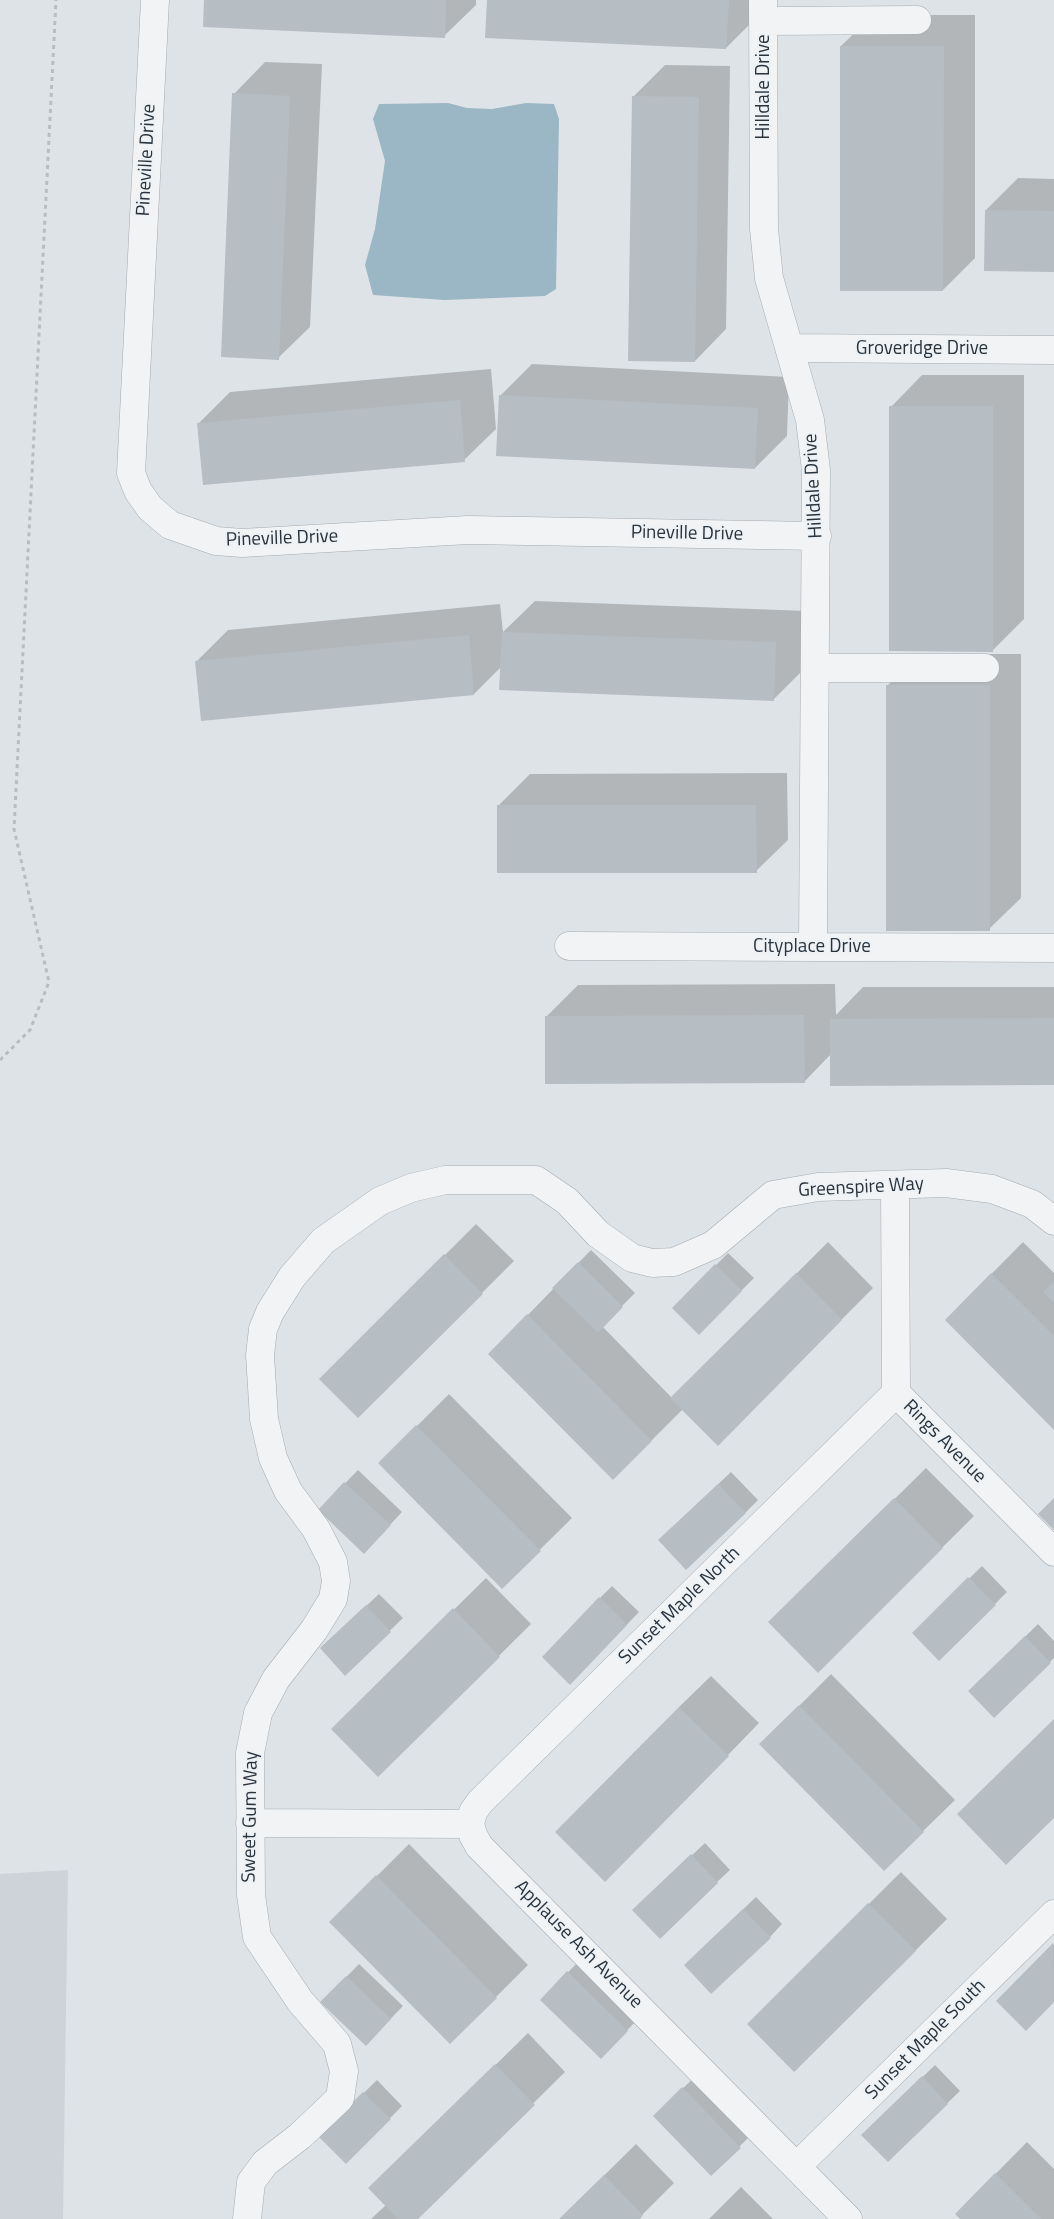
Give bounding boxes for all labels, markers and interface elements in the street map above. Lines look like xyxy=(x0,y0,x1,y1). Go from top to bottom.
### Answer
street label: Hilldale Drive xyxy=(753,34,775,140)
street label: Pineville Drive xyxy=(133,103,161,217)
street label: Groveridge Drive xyxy=(856,338,988,360)
street label: Hilldale Drive xyxy=(800,433,828,539)
street label: Pineville Drive xyxy=(631,522,743,546)
street label: Pineville Drive xyxy=(225,526,339,552)
street label: Cityplace Drive xyxy=(753,936,871,958)
street label: Greenspire Way xyxy=(798,1173,924,1203)
street label: Rings Avenue xyxy=(898,1396,990,1488)
street label: Sunset Maple North xyxy=(615,1542,745,1670)
street label: Sweet Gum Way xyxy=(238,1751,264,1883)
street label: Applause Ash Avenue xyxy=(509,1876,647,2014)
street label: Sunset Maple South xyxy=(861,1975,991,2105)

